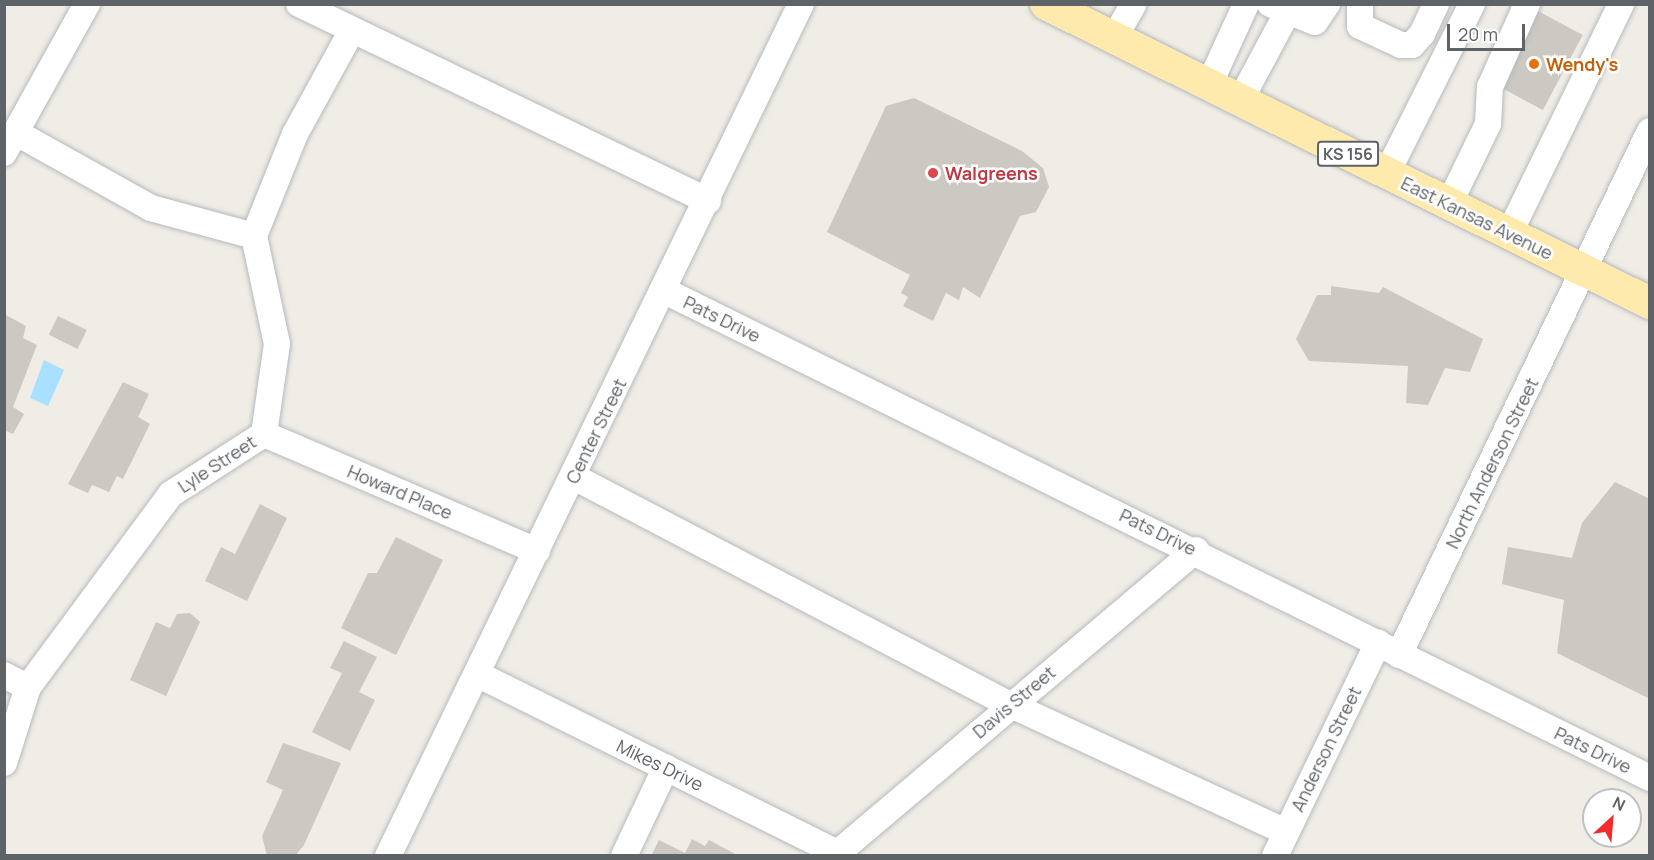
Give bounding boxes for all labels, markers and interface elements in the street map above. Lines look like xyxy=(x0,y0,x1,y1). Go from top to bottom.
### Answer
scale bar xyxy=(1450,12,1528,50)
text: 20 m xyxy=(1458,22,1498,46)
place label: Wendy's xyxy=(1546,53,1618,75)
marker: Wendy's xyxy=(1527,57,1541,71)
road number: KS 156 xyxy=(1316,141,1380,167)
place label: Walgreens xyxy=(945,162,1038,184)
marker: Walgreens xyxy=(926,166,940,180)
street label: East Kansas Avenue xyxy=(1398,172,1556,264)
street label: Pats Drive xyxy=(680,291,764,347)
street label: North Anderson Street xyxy=(1441,374,1543,552)
street label: Center Street xyxy=(561,375,631,487)
street label: Lyle Street xyxy=(174,431,260,497)
street label: Howard Place xyxy=(344,460,456,524)
street label: Pats Drive xyxy=(1116,504,1200,560)
street label: Davis Street xyxy=(968,661,1060,743)
street label: Anderson Street xyxy=(1286,683,1366,815)
street label: Pats Drive xyxy=(1551,722,1635,778)
street label: Mikes Drive xyxy=(613,735,707,795)
north arrow xyxy=(1582,788,1642,848)
text: N xyxy=(1609,791,1629,816)

